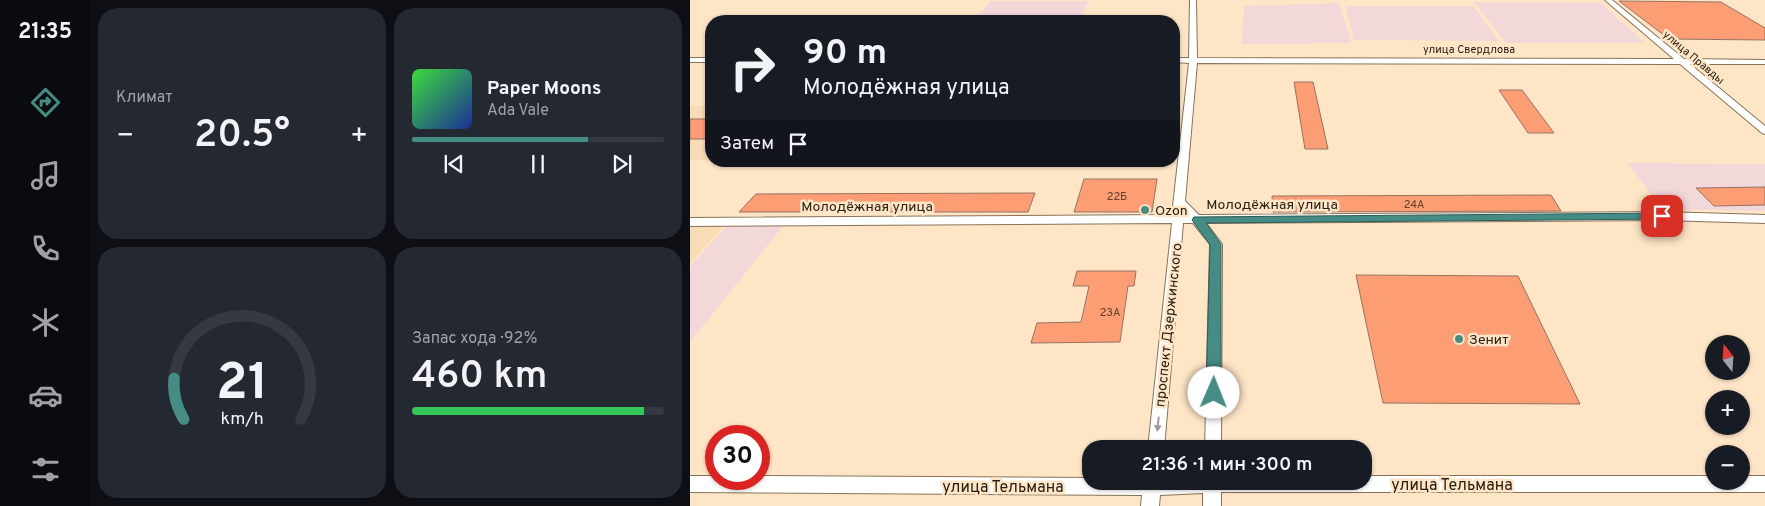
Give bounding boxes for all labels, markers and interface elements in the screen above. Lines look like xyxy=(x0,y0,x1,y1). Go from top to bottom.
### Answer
text: 21:35 xyxy=(18,19,72,46)
street label: улица Правды xyxy=(1660,28,1727,88)
text: 90 m xyxy=(803,32,887,76)
icon: right xyxy=(720,35,785,100)
street label: улица Свердлова xyxy=(1423,43,1515,57)
text: Молодёжная улица xyxy=(803,75,1010,102)
text: Paper Moons xyxy=(487,77,601,101)
icon: directions xyxy=(28,85,63,120)
text: Климат xyxy=(116,88,173,108)
text: Ada Vale xyxy=(487,101,549,121)
text: 20.5° xyxy=(194,112,290,161)
text: − xyxy=(116,119,134,155)
text: + xyxy=(350,119,368,155)
icon: arrive xyxy=(784,130,812,158)
text: Затем xyxy=(720,132,774,156)
icon: previous xyxy=(440,150,468,178)
icon: pause xyxy=(524,150,552,178)
icon: next xyxy=(608,150,636,178)
icon: music xyxy=(28,158,63,193)
house number: 22Б xyxy=(1107,190,1127,204)
pin xyxy=(1641,195,1683,237)
street label: Молодёжная улица xyxy=(1206,197,1338,214)
house number: 24А xyxy=(1404,198,1424,212)
street label: Молодёжная улица xyxy=(801,199,933,216)
icon: arrive xyxy=(1648,202,1676,230)
place label: Ozon xyxy=(1155,203,1188,220)
marker: Ozon xyxy=(1139,204,1151,216)
icon: phone xyxy=(28,231,63,266)
street label: проспект Дзержинского xyxy=(1152,242,1187,408)
icon: climate xyxy=(28,305,63,340)
house number: 23А xyxy=(1100,306,1120,320)
text: Запас хода · 92% xyxy=(412,329,537,349)
place label: Зенит xyxy=(1469,332,1509,349)
marker: Зенит xyxy=(1453,333,1465,345)
north arrow xyxy=(1705,335,1750,380)
map controls xyxy=(1705,335,1750,490)
text: 21 xyxy=(216,352,268,418)
text: 460 km xyxy=(412,353,547,402)
position arrow xyxy=(1187,366,1239,418)
icon: car xyxy=(28,378,63,413)
button: + xyxy=(1705,390,1750,435)
text: km/h xyxy=(220,408,264,431)
one-way arrow xyxy=(1154,416,1162,432)
speed limit sign: 30 xyxy=(705,425,770,490)
button: − xyxy=(1705,445,1750,490)
icon: filters xyxy=(28,452,63,487)
text: 21:36 · 1 мин · 300 m xyxy=(1142,453,1312,477)
street label: улица Тельмана xyxy=(1391,476,1513,496)
street label: улица Тельмана xyxy=(942,478,1064,498)

